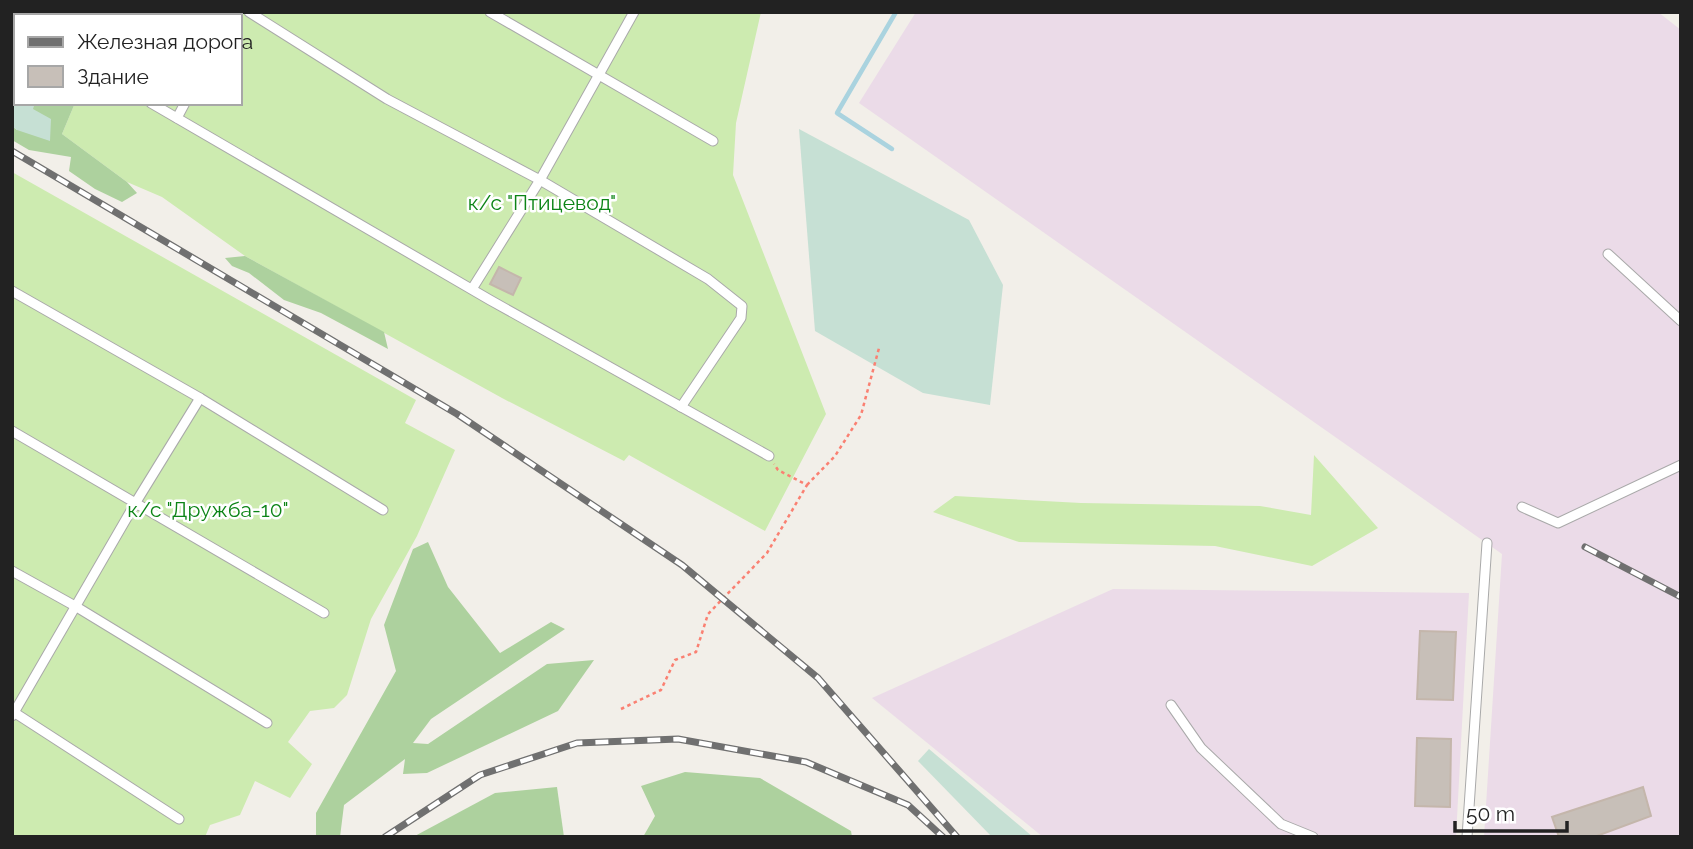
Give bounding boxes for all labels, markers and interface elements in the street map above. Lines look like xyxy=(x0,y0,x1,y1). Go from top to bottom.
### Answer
legend xyxy=(14,14,242,105)
text: Железная дорога xyxy=(77,29,253,54)
text: Здание xyxy=(77,64,149,89)
park label: к/с "Птицевод" xyxy=(468,190,616,215)
park label: к/с "Дружба-10" xyxy=(127,497,289,522)
scale bar xyxy=(1455,790,1567,834)
text: 50 m xyxy=(1466,801,1515,826)

